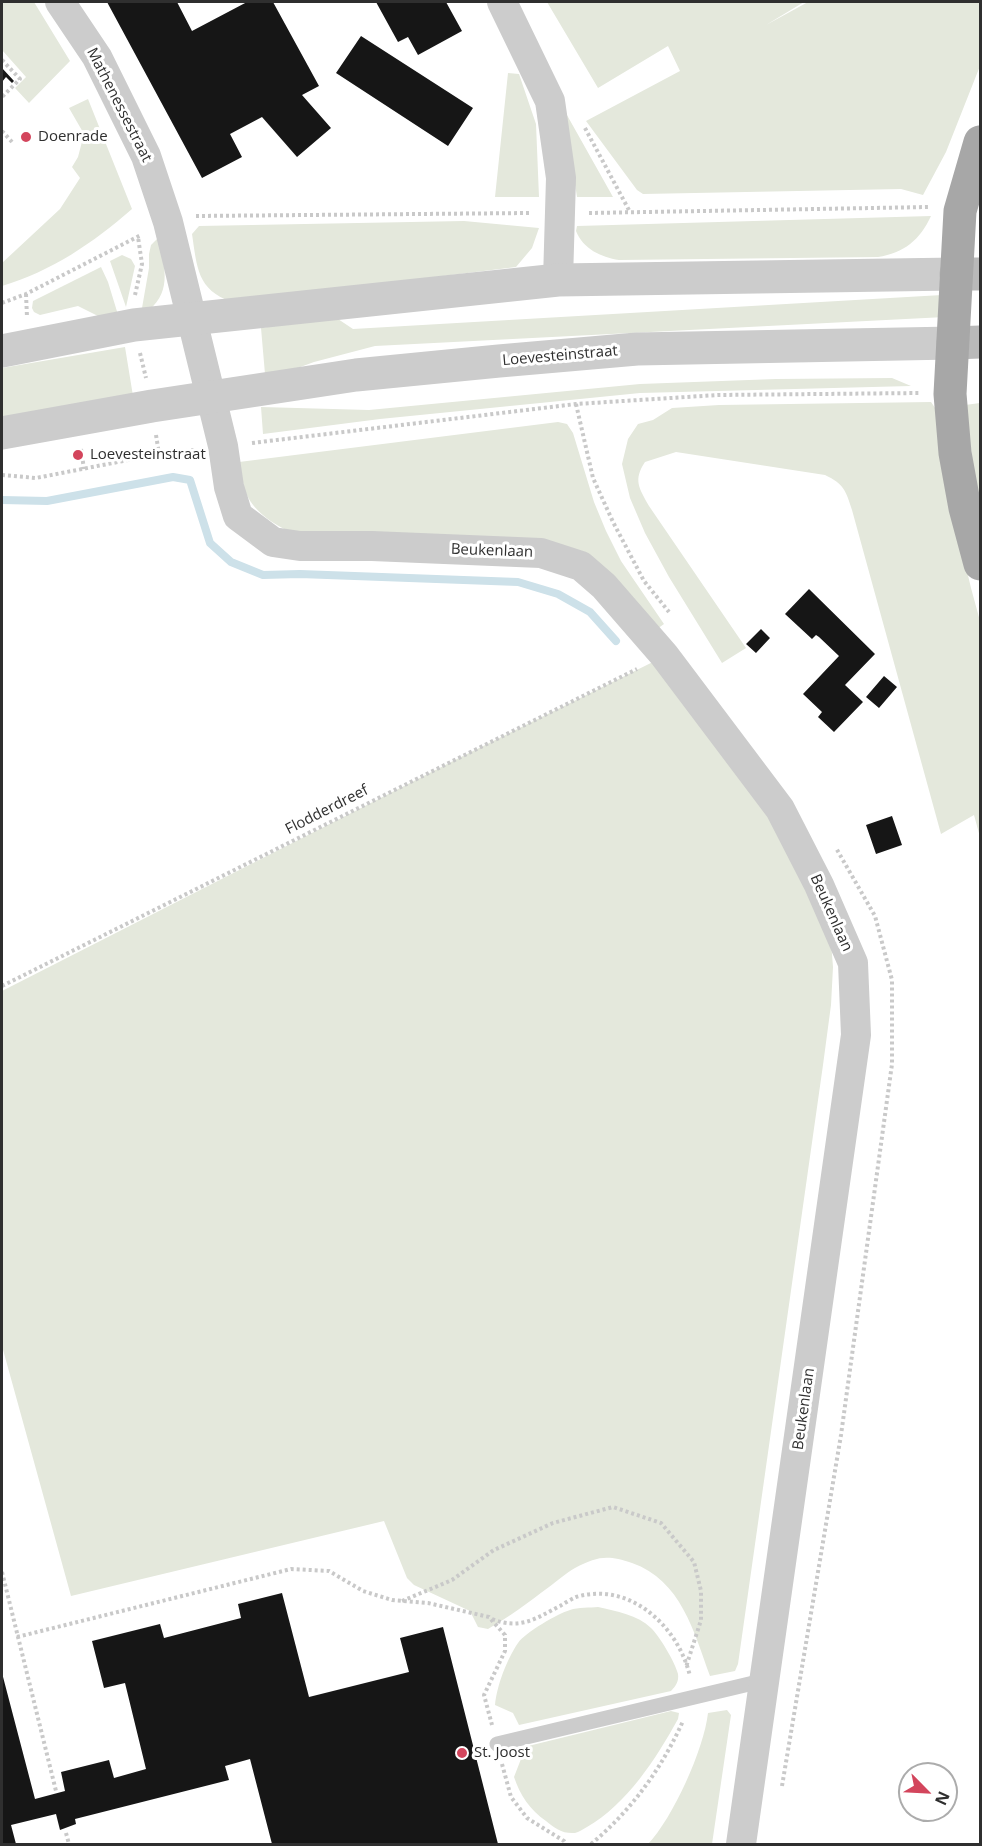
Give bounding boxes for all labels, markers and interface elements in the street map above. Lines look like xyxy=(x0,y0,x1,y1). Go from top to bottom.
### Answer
street label: Mathenessestraat xyxy=(82,45,156,165)
place label: Doenrade xyxy=(38,128,108,146)
marker: Doenrade xyxy=(19,130,33,144)
street label: Loevesteinstraat xyxy=(502,342,618,370)
place label: Loevesteinstraat xyxy=(90,446,206,464)
marker: Loevesteinstraat xyxy=(71,448,85,462)
street label: Beukenlaan xyxy=(450,541,534,561)
street label: Flodderdreef xyxy=(283,781,371,839)
street label: Beukenlaan xyxy=(806,872,856,954)
street label: Beukenlaan xyxy=(789,1367,819,1451)
place label: St. Joost xyxy=(474,1744,530,1762)
marker: St. Joost xyxy=(455,1746,469,1760)
north arrow xyxy=(898,1762,958,1822)
text: N xyxy=(930,1788,955,1809)

